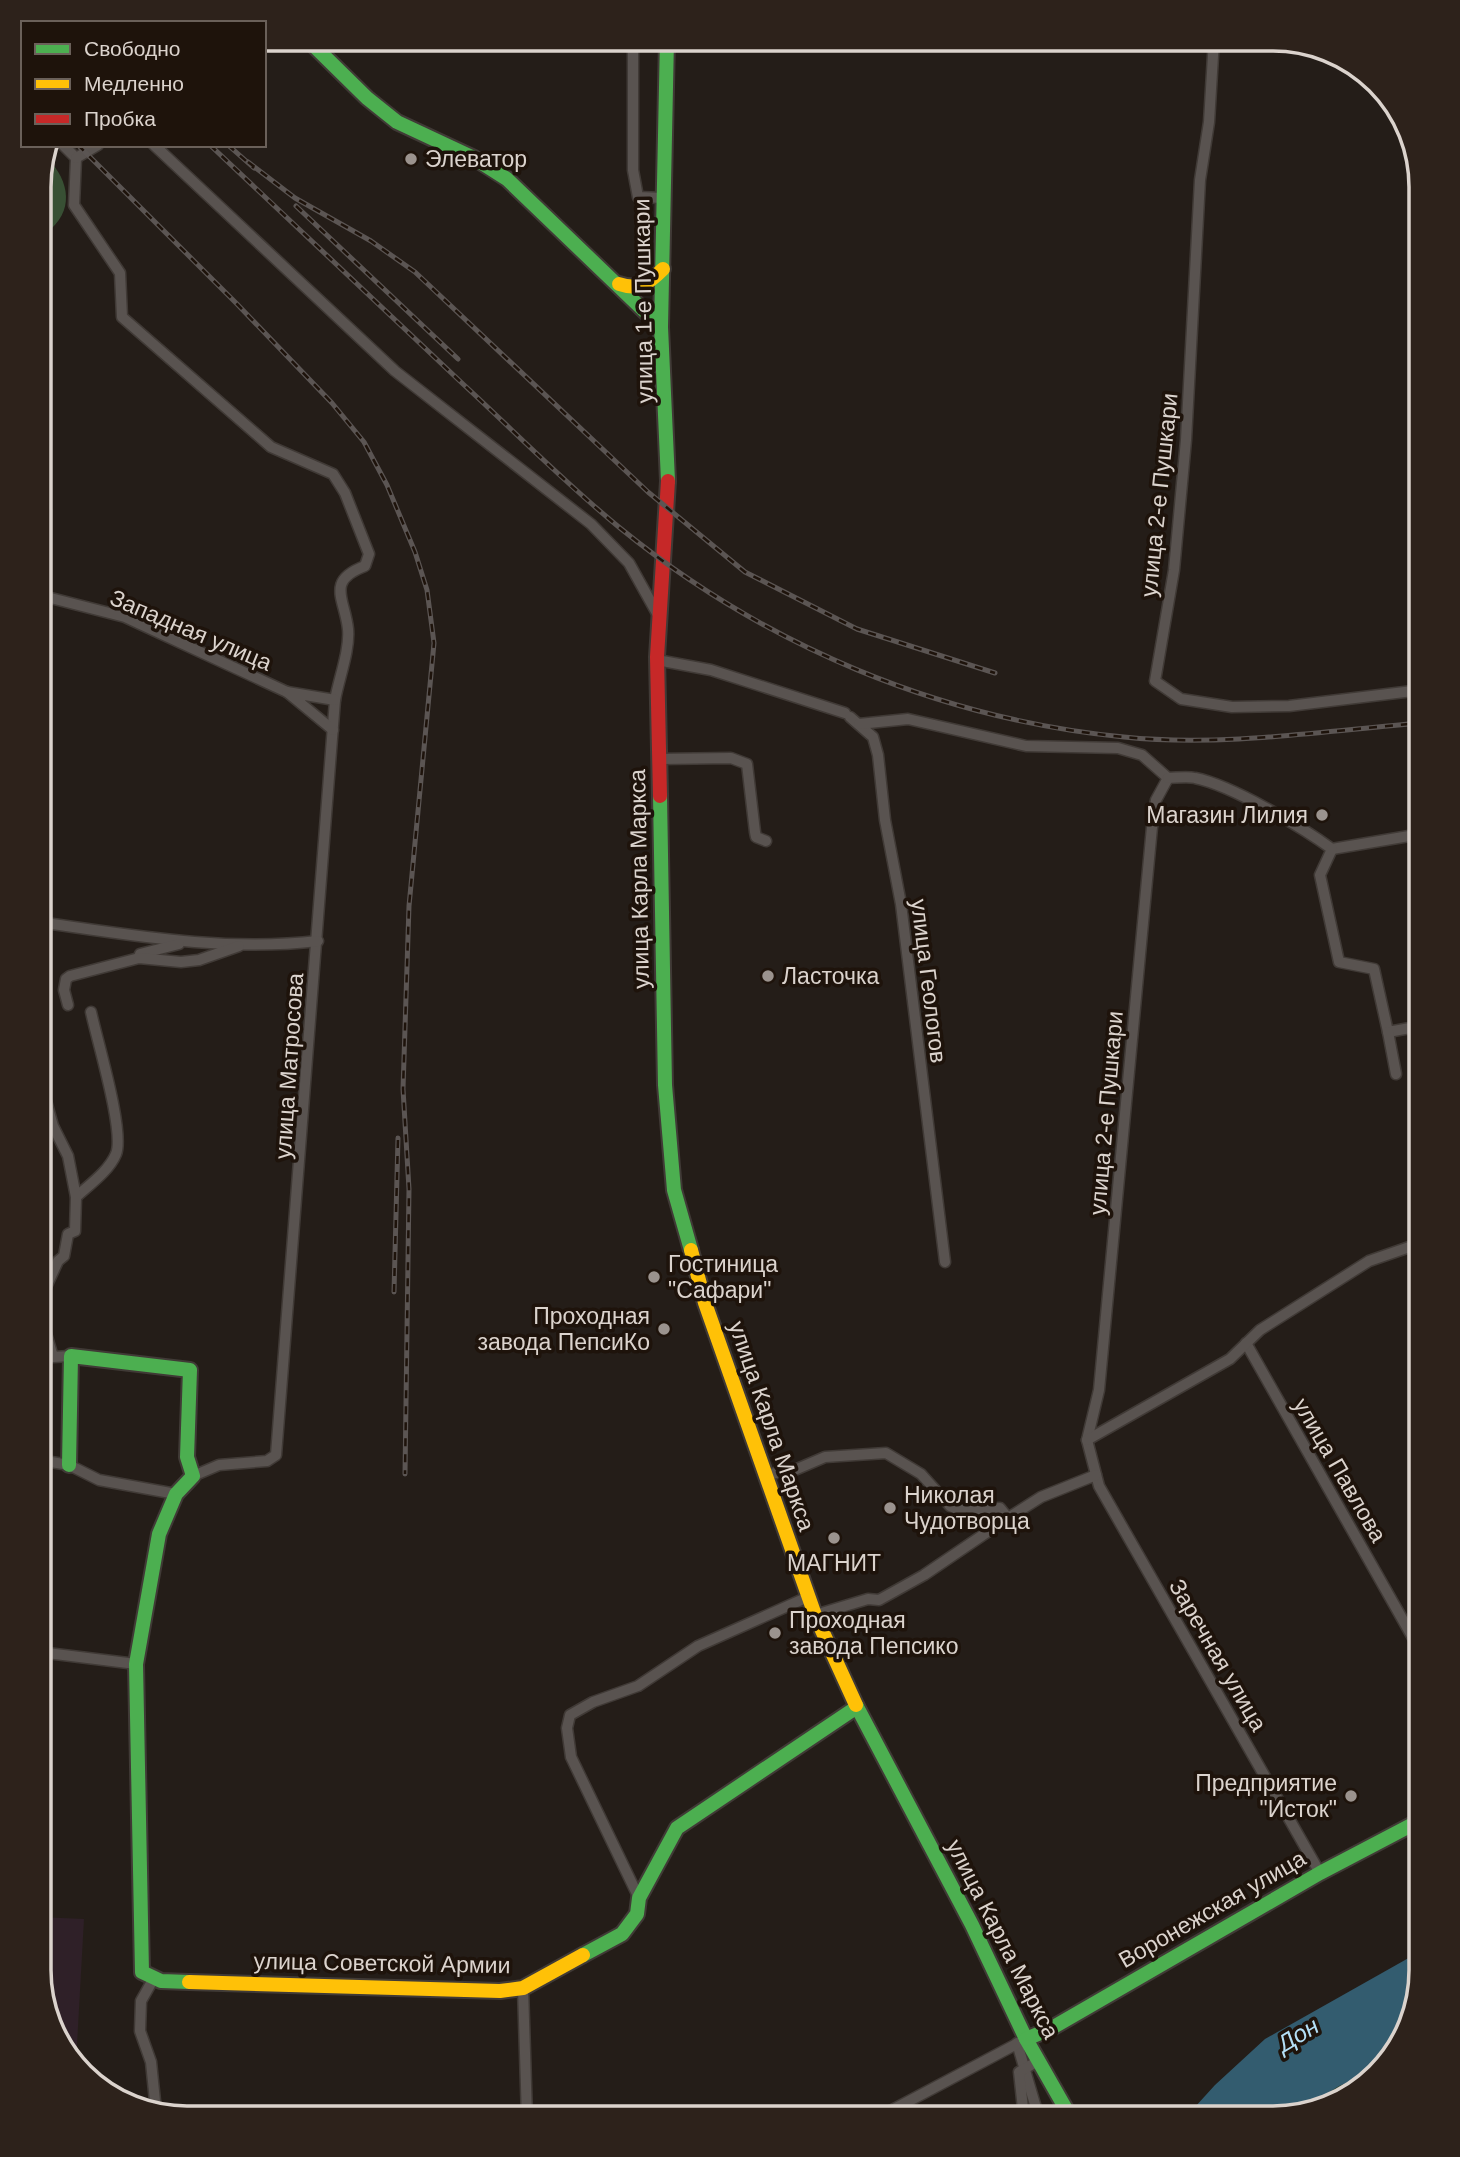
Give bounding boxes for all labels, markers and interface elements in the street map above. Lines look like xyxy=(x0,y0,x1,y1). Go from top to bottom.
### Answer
legend xyxy=(21,21,266,147)
text: Свободно xyxy=(84,37,181,60)
text: Медленно xyxy=(84,72,184,95)
text: Пробка xyxy=(84,107,156,130)
place label: Элеватор xyxy=(425,146,527,172)
marker: Элеватор xyxy=(403,151,419,167)
street label: улица 1-е Пушкари xyxy=(628,198,658,404)
street label: улица 2-е Пушкари xyxy=(1135,392,1183,598)
street label: Западная улица xyxy=(106,584,276,676)
street label: улица Карла Маркса xyxy=(624,769,654,989)
place label: Магазин Лилия xyxy=(1146,802,1308,828)
marker: Магазин Лилия xyxy=(1314,807,1330,823)
street label: улица Геологов xyxy=(906,898,952,1064)
place label: Ласточка xyxy=(782,963,879,989)
marker: Ласточка xyxy=(760,968,776,984)
street label: улица Матросова xyxy=(270,972,308,1160)
street label: улица 2-е Пушкари xyxy=(1084,1010,1128,1216)
place label: Гостиница "Сафари" xyxy=(668,1251,778,1303)
marker: Гостиница "Сафари" xyxy=(646,1269,662,1285)
place label: Проходная завода ПепсиКо xyxy=(478,1303,650,1355)
street label: улица Карла Маркса xyxy=(724,1318,820,1534)
marker: Проходная завода ПепсиКо xyxy=(656,1321,672,1337)
street label: улица Павлова xyxy=(1288,1393,1392,1547)
place label: Николая Чудотворца xyxy=(904,1482,1030,1534)
marker: Николая Чудотворца xyxy=(882,1500,898,1516)
marker: МАГНИТ xyxy=(826,1530,842,1546)
place label: МАГНИТ xyxy=(787,1550,881,1576)
street label: Заречная улица xyxy=(1164,1574,1272,1736)
place label: Проходная завода Пепсико xyxy=(789,1607,958,1659)
marker: Проходная завода Пепсико xyxy=(767,1625,783,1641)
place label: Предприятие "Исток" xyxy=(1195,1770,1337,1822)
marker: Предприятие "Исток" xyxy=(1343,1788,1359,1804)
street label: улица Карла Маркса xyxy=(941,1835,1065,2043)
street label: Воронежская улица xyxy=(1114,1845,1310,1973)
street label: улица Советской Армии xyxy=(253,1948,511,1978)
water label: Дон xyxy=(1270,2012,1323,2059)

